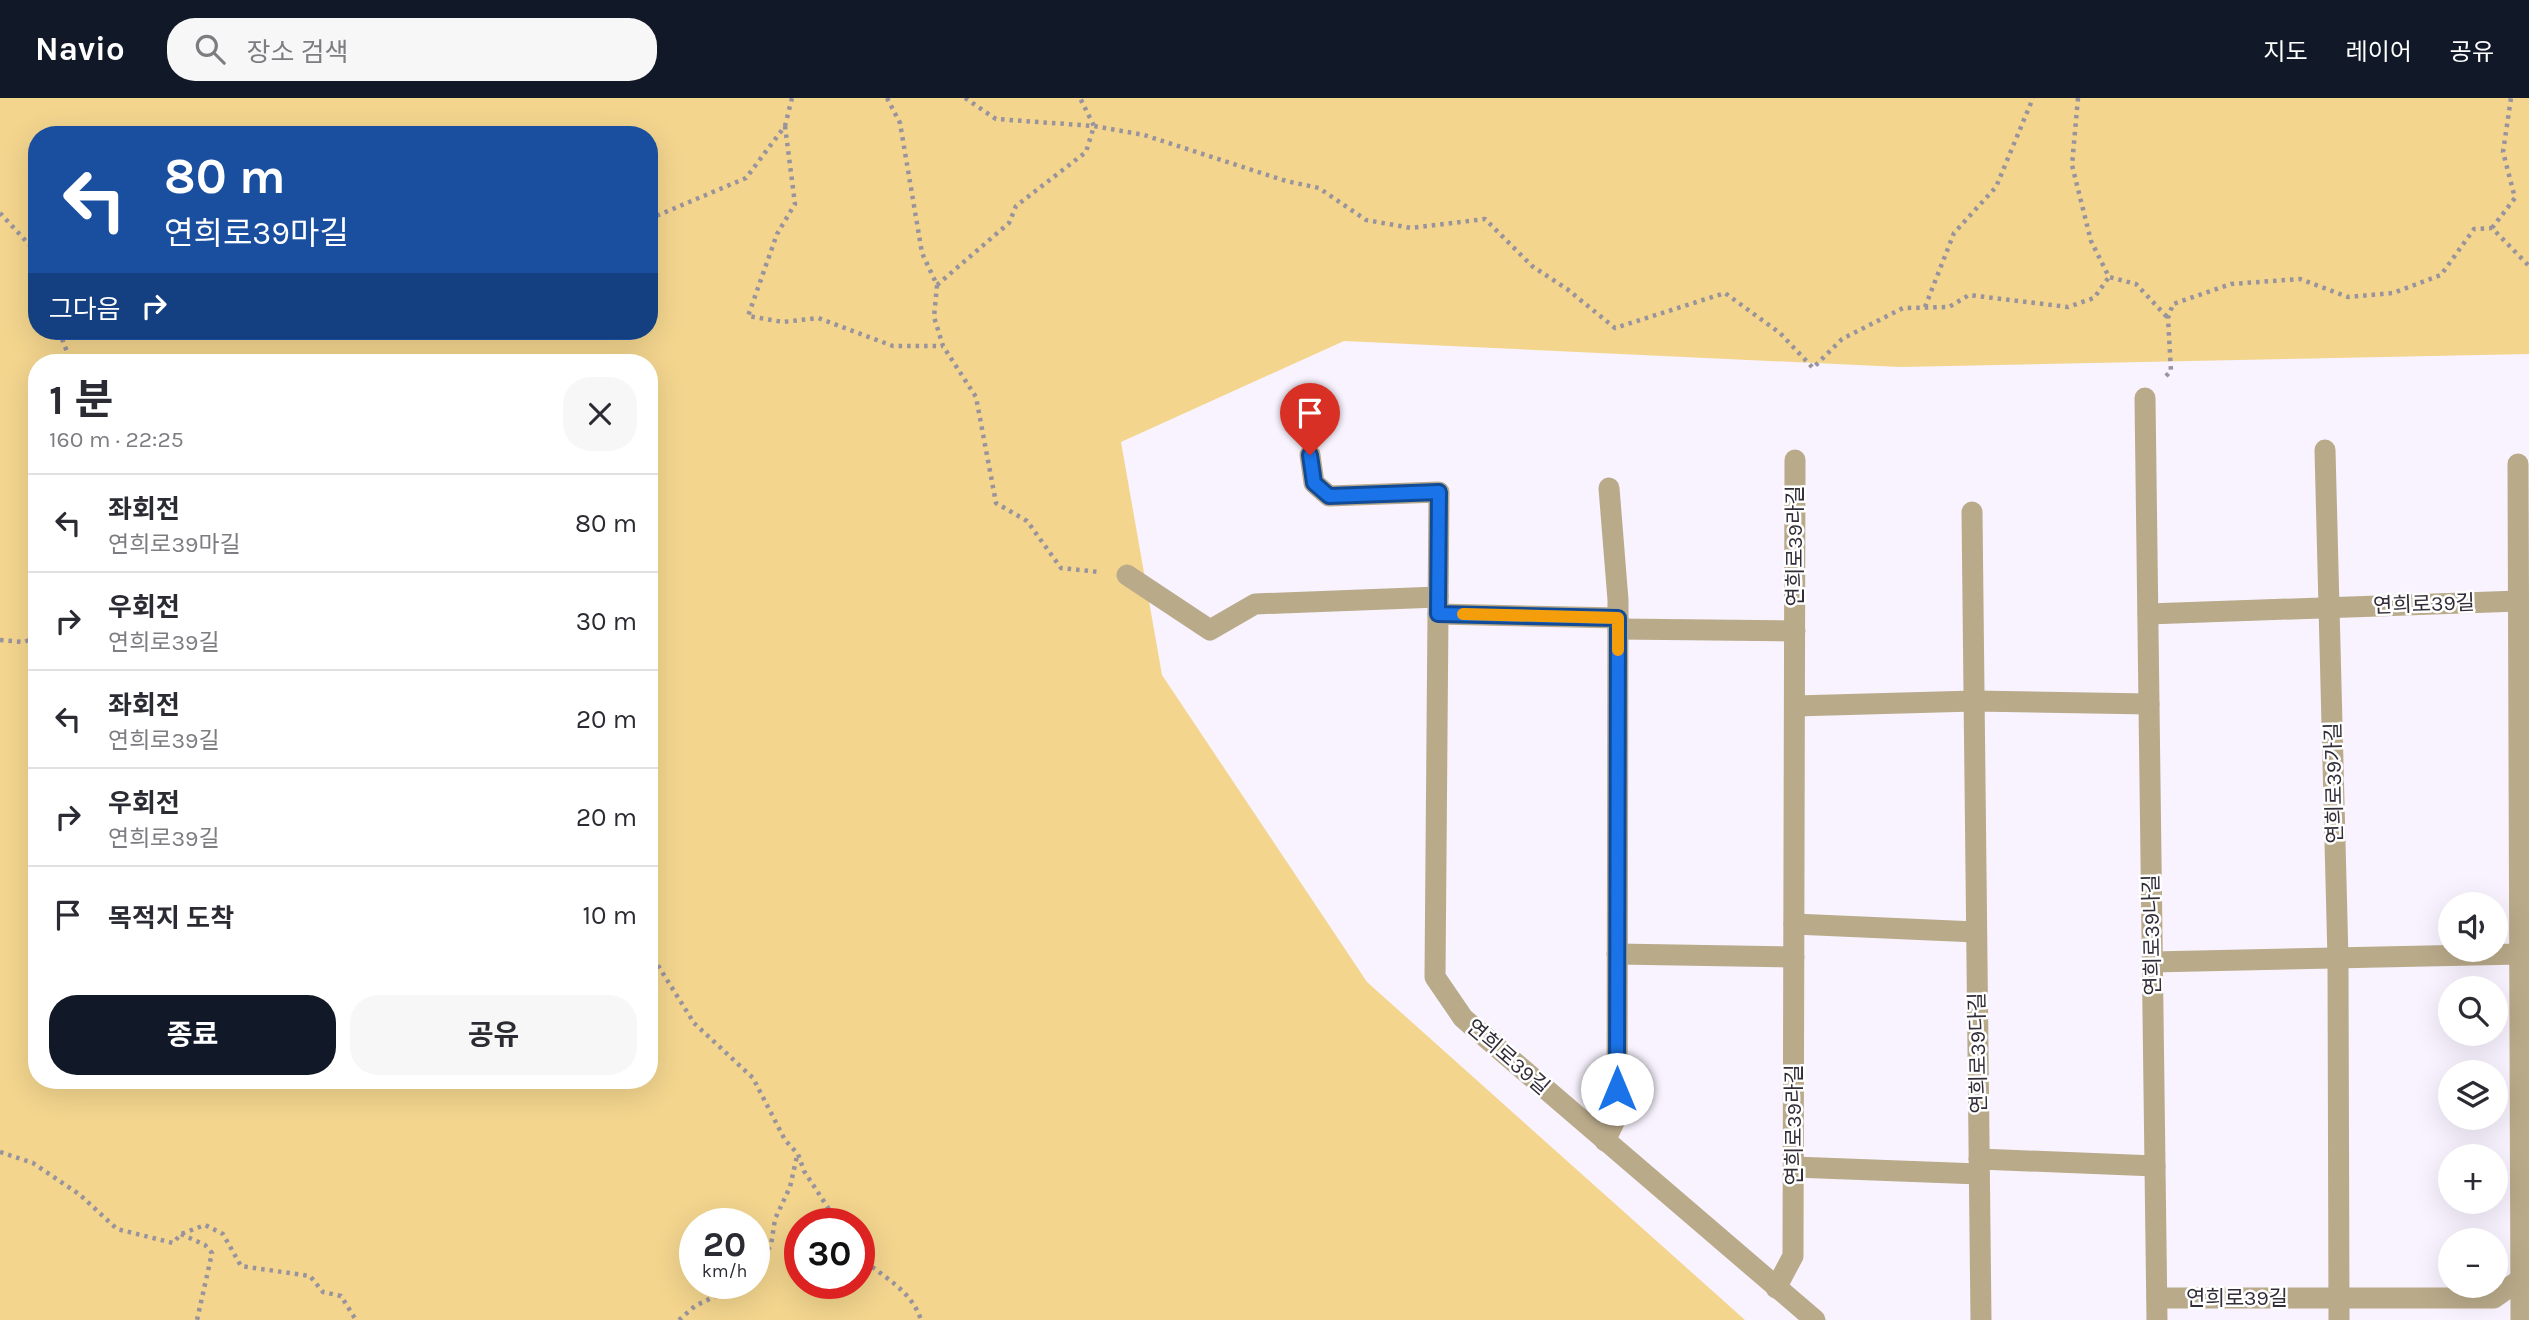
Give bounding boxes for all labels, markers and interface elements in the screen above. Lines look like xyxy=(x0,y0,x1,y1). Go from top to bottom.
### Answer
search box xyxy=(167,18,657,81)
text: Navio xyxy=(35,30,125,68)
icon: search xyxy=(191,30,229,68)
text: 장소 검색 xyxy=(247,37,348,68)
text: 지도 xyxy=(2263,38,2308,66)
text: 레이어 xyxy=(2346,38,2412,66)
text: 공유 xyxy=(2450,38,2494,66)
text: 80 m xyxy=(164,148,286,205)
icon: left xyxy=(49,154,140,245)
text: 연희로39마길 xyxy=(164,215,349,252)
icon: right xyxy=(135,287,173,325)
text: 그다음 xyxy=(49,294,121,325)
text: 1 분 xyxy=(49,375,113,425)
button: close xyxy=(563,377,637,451)
pin xyxy=(1280,383,1340,455)
icon: arrive xyxy=(1291,394,1329,432)
text: 160 m · 22:25 xyxy=(49,426,184,453)
street label: 연희로39라길 xyxy=(1783,485,1807,607)
text: 좌회전 xyxy=(108,494,180,525)
icon: left xyxy=(49,504,87,542)
text: 80 m xyxy=(575,508,637,539)
text: 연희로39마길 xyxy=(108,531,241,558)
street label: 연희로39길 xyxy=(2373,590,2475,618)
text: 우회전 xyxy=(108,592,180,623)
icon: right xyxy=(49,602,87,640)
text: 30 m xyxy=(576,606,637,637)
text: 연희로39길 xyxy=(108,629,220,656)
text: 좌회전 xyxy=(108,690,180,721)
icon: left xyxy=(49,700,87,738)
text: 20 m xyxy=(576,704,637,735)
street label: 연희로39가길 xyxy=(2321,722,2347,844)
text: 연희로39길 xyxy=(108,727,220,754)
text: 우회전 xyxy=(108,788,180,819)
icon: right xyxy=(49,798,87,836)
text: 20 m xyxy=(576,802,637,833)
text: 연희로39길 xyxy=(108,825,220,852)
street label: 연희로39나길 xyxy=(2139,874,2165,996)
map controls xyxy=(2438,892,2508,1298)
button: sound xyxy=(2438,892,2508,962)
icon: arrive xyxy=(49,896,87,934)
text: 10 m xyxy=(582,900,637,931)
text: 목적지 도착 xyxy=(108,903,234,934)
button: search xyxy=(2438,976,2508,1046)
street label: 연희로39다길 xyxy=(1965,992,1991,1114)
button: 종료 xyxy=(49,995,336,1075)
button: 공유 xyxy=(350,995,637,1075)
street label: 연희로39길 xyxy=(1462,1015,1554,1099)
position arrow xyxy=(1580,1052,1654,1126)
button: layers xyxy=(2438,1060,2508,1130)
street label: 연희로39라길 xyxy=(1782,1064,1806,1186)
button: + xyxy=(2438,1144,2508,1214)
speed limit sign: 30 xyxy=(784,1208,875,1299)
text: 20 xyxy=(703,1224,746,1265)
button: − xyxy=(2438,1228,2508,1298)
text: km/h xyxy=(702,1260,747,1282)
street label: 연희로39길 xyxy=(2186,1286,2288,1310)

